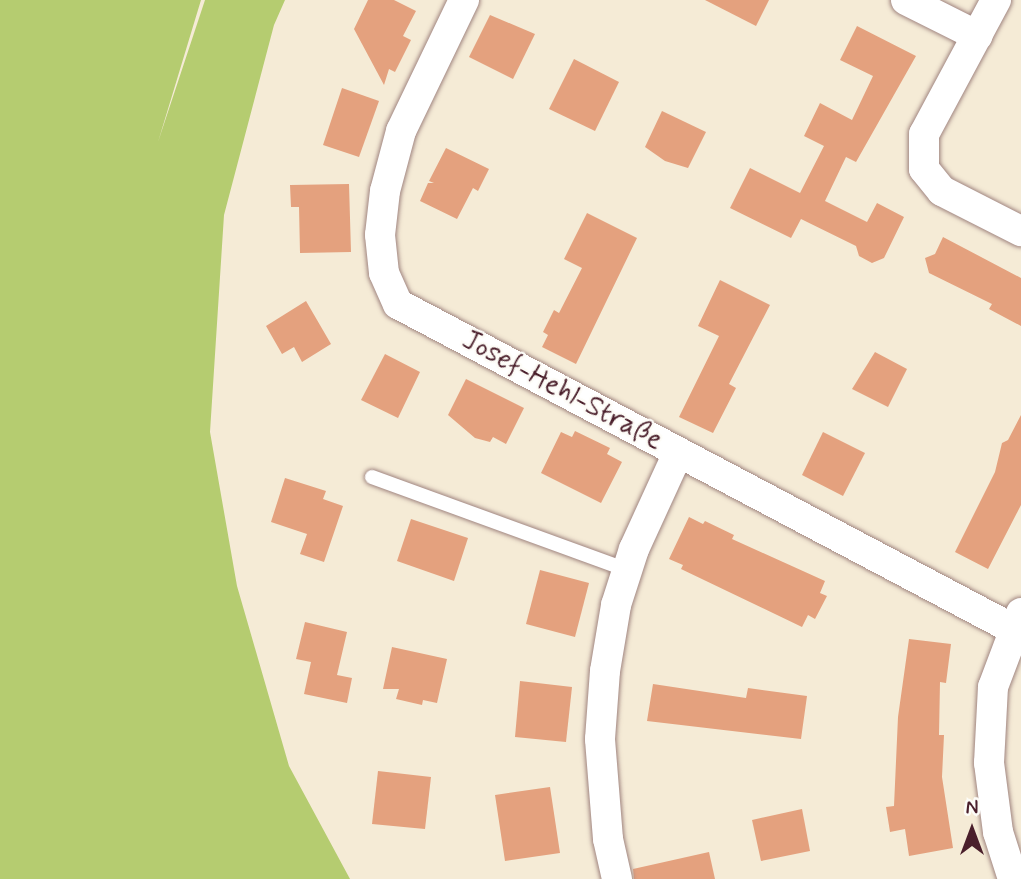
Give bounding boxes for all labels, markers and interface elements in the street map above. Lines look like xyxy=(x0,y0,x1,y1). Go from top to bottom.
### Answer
street label: Josef-Hehl-Straße xyxy=(456,324,668,458)
north arrow xyxy=(937,795,1007,865)
text: N xyxy=(966,796,978,821)

